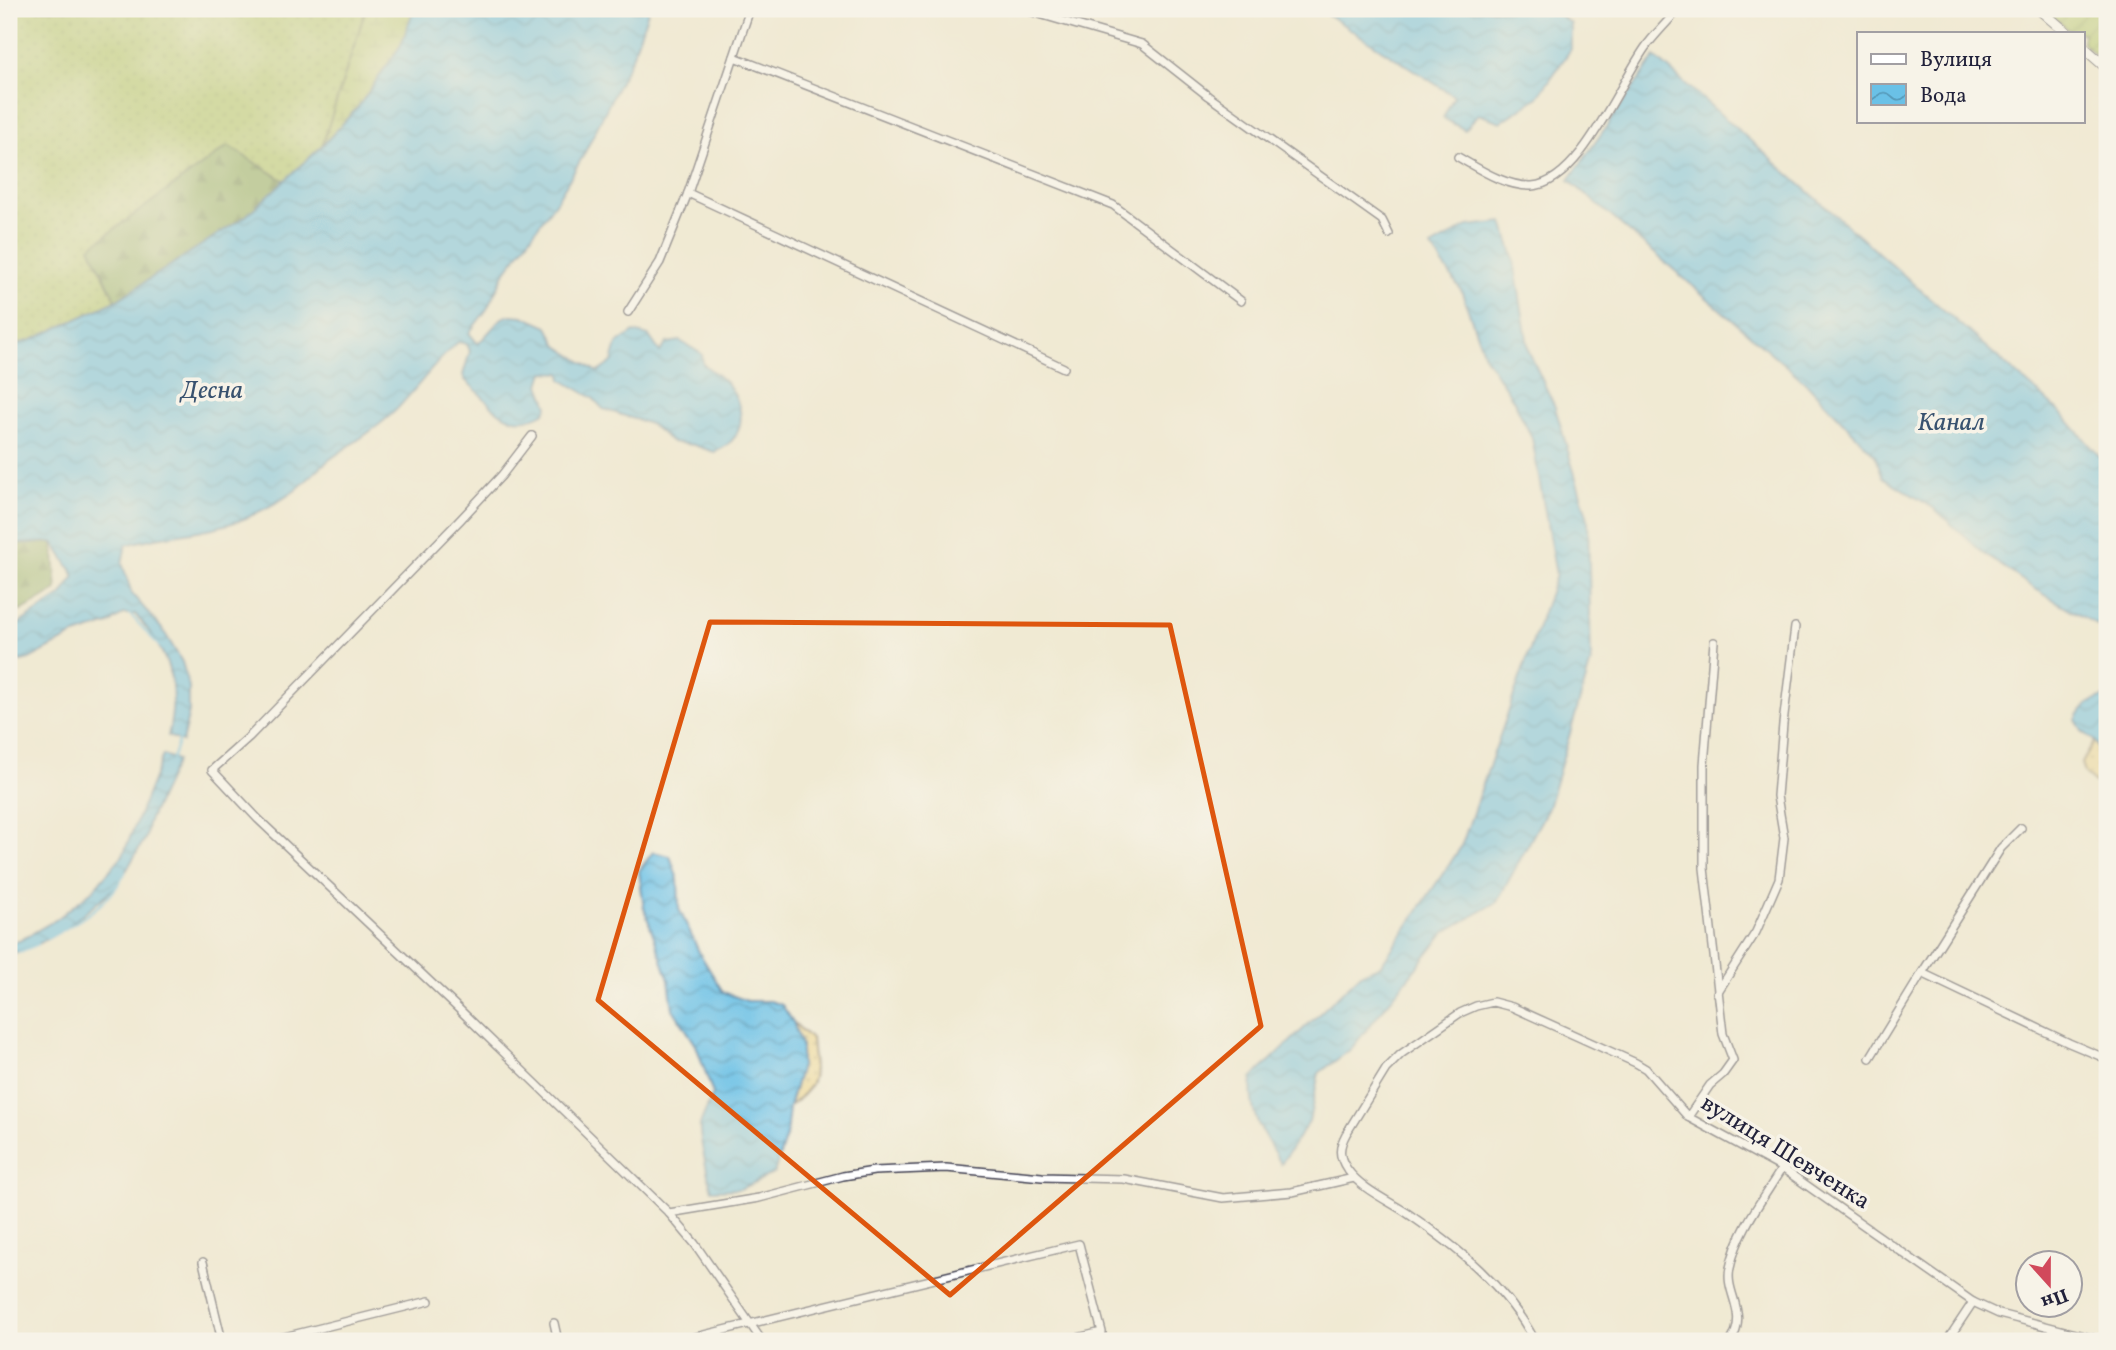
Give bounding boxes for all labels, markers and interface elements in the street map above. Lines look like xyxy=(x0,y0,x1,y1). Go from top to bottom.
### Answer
legend xyxy=(1857,32,2084,122)
text: Вулиця xyxy=(1920,46,1992,75)
text: Вода xyxy=(1920,82,1967,111)
water label: Десна xyxy=(179,373,243,409)
water label: Канал xyxy=(1917,405,1985,441)
street label: вулиця Шевченка xyxy=(1694,1087,1876,1219)
north arrow xyxy=(2014,1248,2084,1318)
text: Пн xyxy=(2037,1281,2072,1315)

